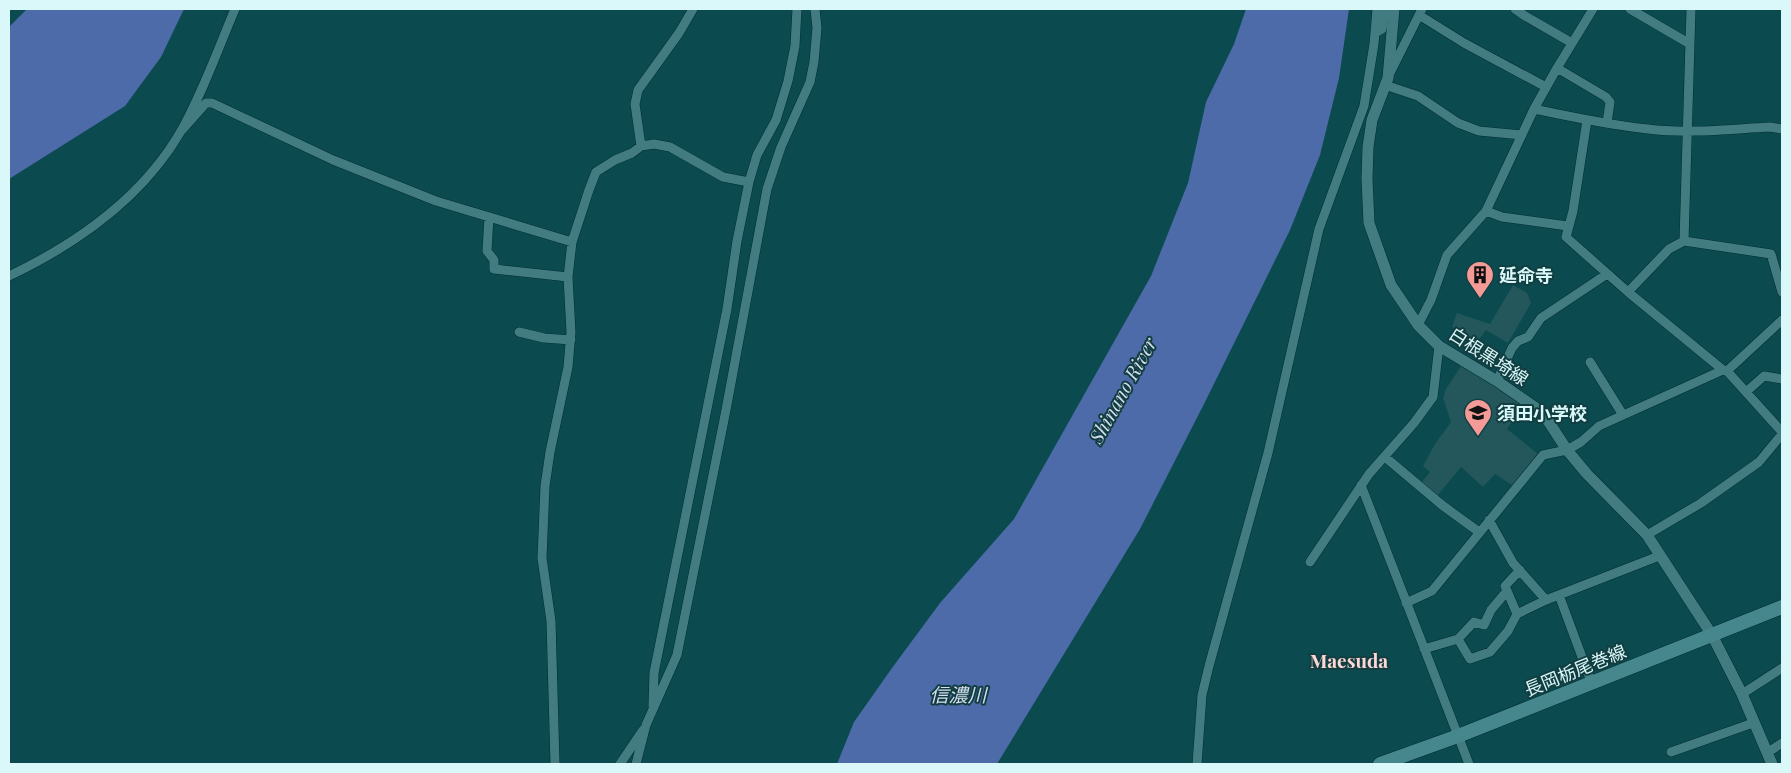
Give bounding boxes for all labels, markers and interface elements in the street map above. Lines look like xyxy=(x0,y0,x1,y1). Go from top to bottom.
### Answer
building icon: 延命寺 xyxy=(1465,260,1495,299)
place label: 延命寺 xyxy=(1499,263,1553,287)
street label: 白根黒埼線 xyxy=(1445,321,1533,391)
water label: Shinano River xyxy=(1082,332,1162,448)
school or university icon: 須田小学校 xyxy=(1463,398,1493,437)
place label: 須田小学校 xyxy=(1497,401,1587,425)
street label: 長岡栃尾巻線 xyxy=(1520,639,1630,701)
district label: Maesuda xyxy=(1310,647,1388,673)
water label: 信濃川 xyxy=(929,681,988,707)

